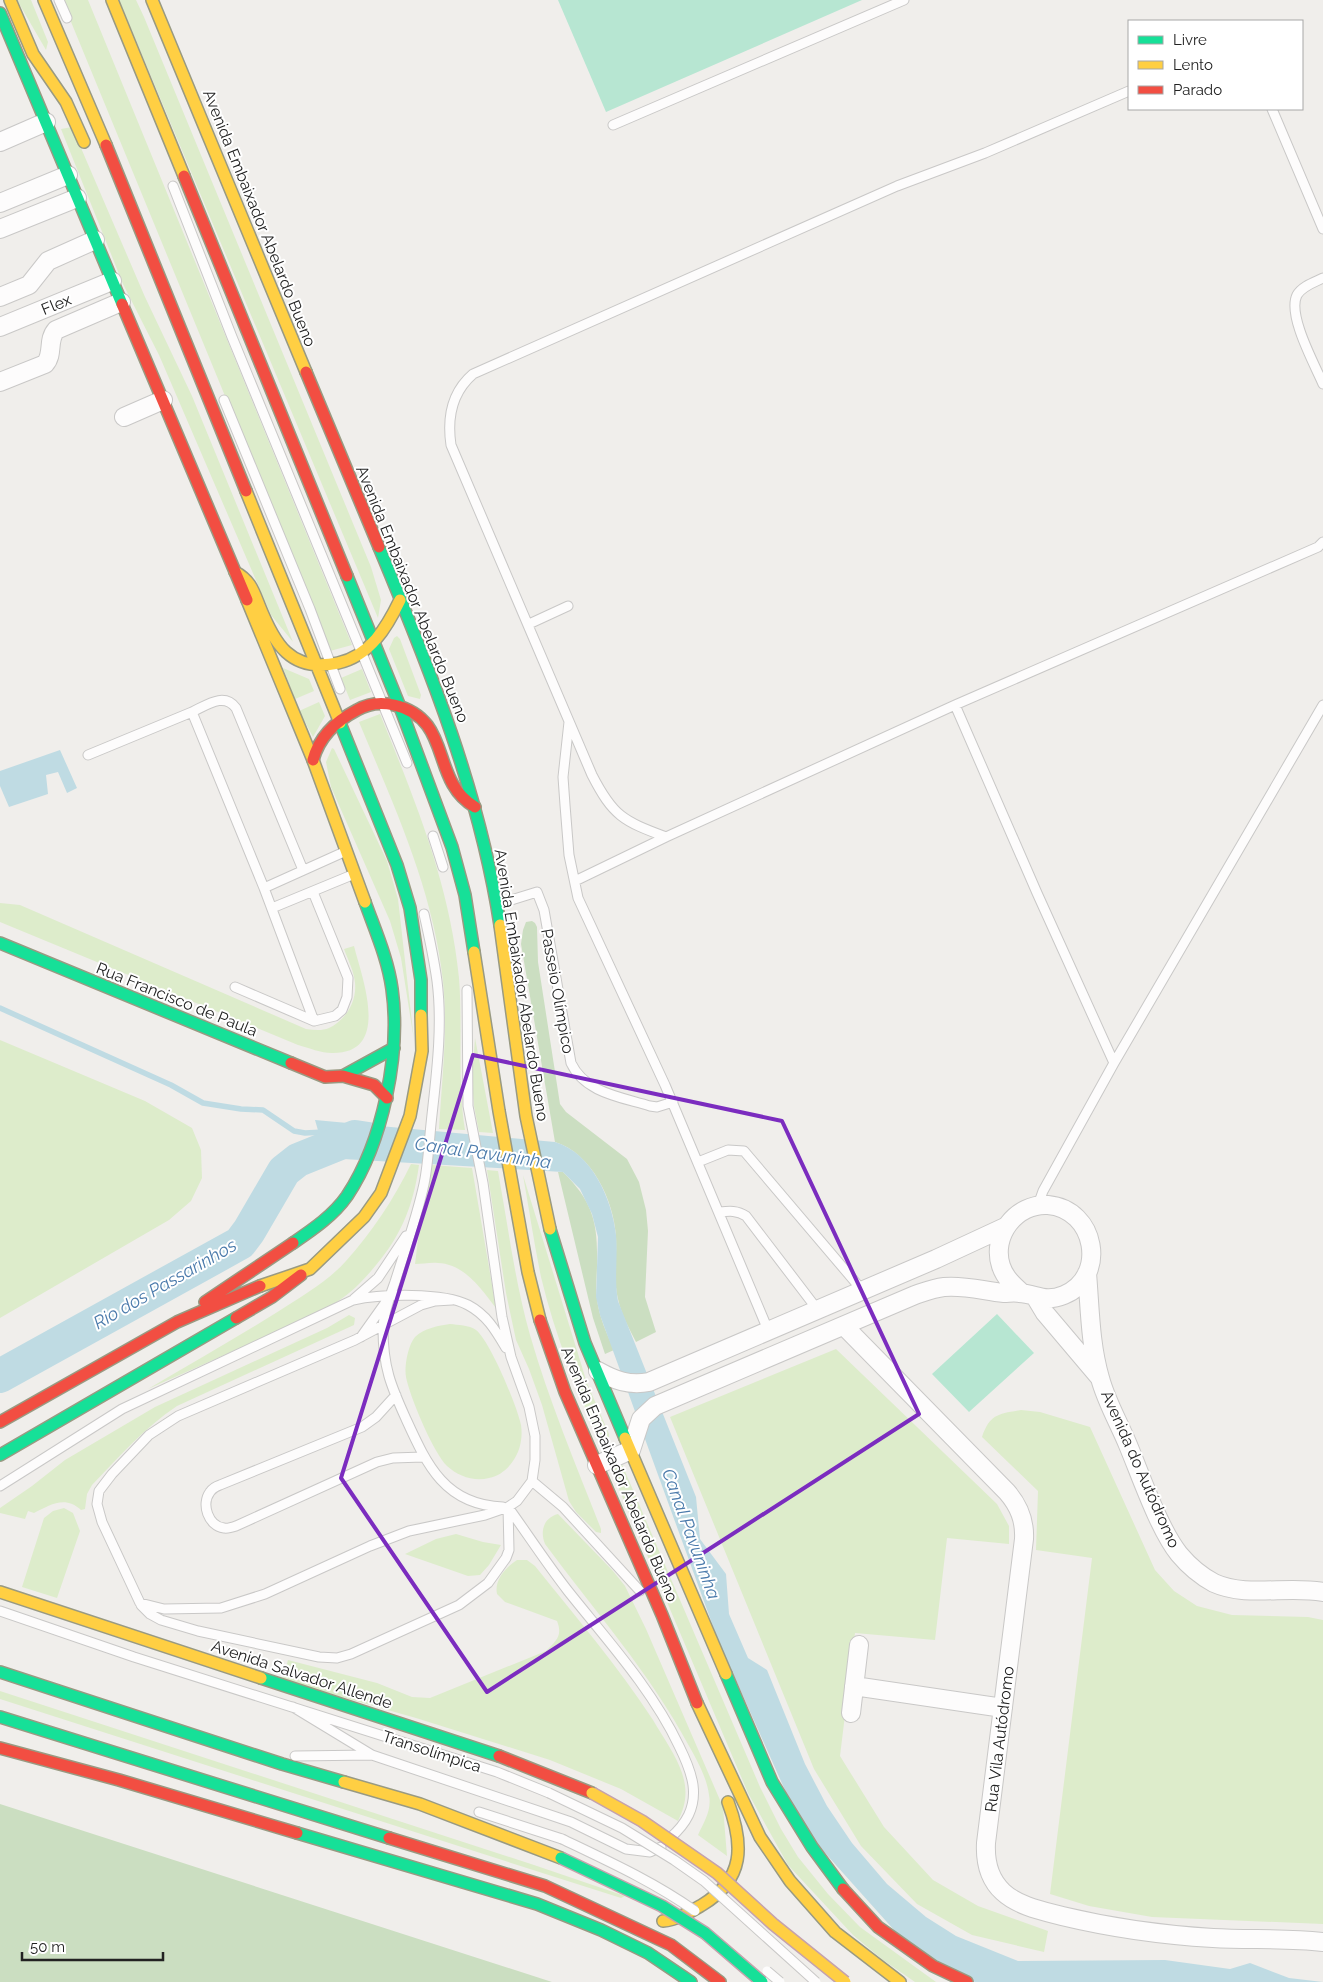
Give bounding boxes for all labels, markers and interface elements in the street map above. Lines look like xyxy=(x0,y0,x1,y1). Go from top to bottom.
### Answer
legend xyxy=(1128,20,1303,110)
text: Livre xyxy=(1173,31,1207,49)
text: Lento xyxy=(1173,56,1213,74)
text: Parado xyxy=(1173,81,1222,99)
street label: Avenida Embaixador Abelardo Bueno xyxy=(199,87,320,349)
street label: Flex xyxy=(38,290,74,319)
street label: Avenida Embaixador Abelardo Bueno xyxy=(352,463,473,725)
street label: Avenida Embaixador Abelardo Bueno xyxy=(491,848,552,1123)
street label: Passeio Olímpico xyxy=(537,927,578,1055)
street label: Rua Francisco de Paula xyxy=(94,958,260,1040)
water label: Canal Pavuninha xyxy=(414,1133,553,1173)
water label: Rio dos Passarinhos xyxy=(89,1234,241,1333)
street label: Avenida Embaixador Abelardo Bueno xyxy=(557,1344,682,1605)
street label: Avenida do Autódromo xyxy=(1097,1387,1184,1551)
water label: Canal Pavuninha xyxy=(658,1466,725,1602)
street label: Avenida Salvador Allende xyxy=(209,1636,395,1713)
street label: Rua Vila Autódromo xyxy=(981,1665,1018,1813)
street label: Transolímpica xyxy=(380,1727,484,1776)
scale bar xyxy=(22,1930,164,1962)
text: 50 m xyxy=(30,1938,65,1956)

